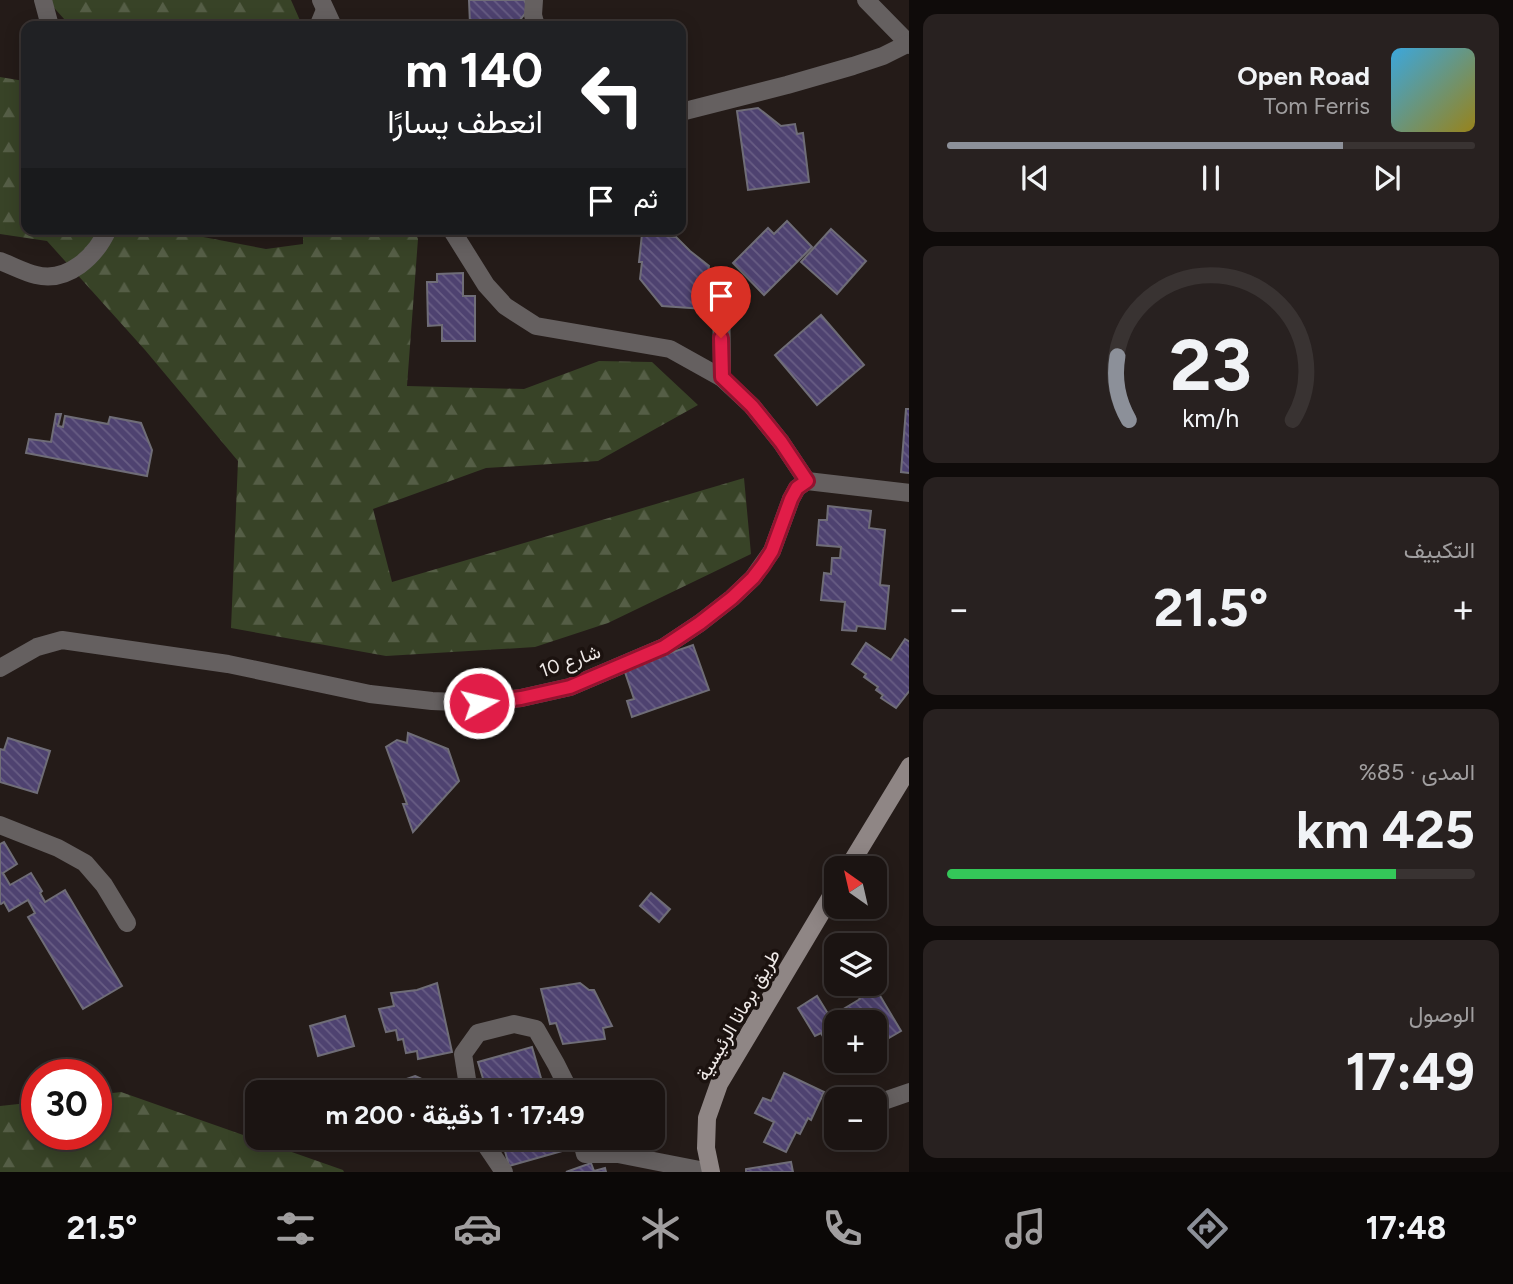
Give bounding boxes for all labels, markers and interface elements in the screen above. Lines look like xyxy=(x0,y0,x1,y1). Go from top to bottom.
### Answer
text: 140 m xyxy=(405,40,543,99)
icon: left xyxy=(567,49,658,140)
text: Open Road xyxy=(1237,60,1370,92)
text: Tom Ferris xyxy=(1264,92,1370,120)
text: انعطف يسارًا xyxy=(387,103,543,141)
icon: previous xyxy=(1016,159,1054,197)
icon: pause xyxy=(1192,159,1230,197)
icon: next xyxy=(1368,159,1406,197)
icon: arrive xyxy=(582,182,620,220)
text: ثم xyxy=(634,183,658,215)
pin xyxy=(691,266,751,338)
icon: arrive xyxy=(702,277,740,315)
text: 23 xyxy=(1170,322,1252,409)
text: km/h xyxy=(1182,403,1240,433)
text: التكييف xyxy=(1404,536,1475,564)
text: 21.5° xyxy=(1154,577,1268,639)
text: − xyxy=(947,586,971,632)
text: + xyxy=(1451,586,1475,632)
street label: شارع 10 xyxy=(536,640,604,683)
position arrow xyxy=(442,666,516,740)
text: المدى · 85% xyxy=(1359,758,1475,786)
text: 425 km xyxy=(1296,799,1475,861)
north arrow xyxy=(824,856,887,919)
map controls xyxy=(824,856,887,1150)
button: layers xyxy=(824,933,887,996)
street label: طريق برمانا الرئيسية xyxy=(691,945,785,1085)
text: الوصول xyxy=(1409,1000,1475,1028)
button: + xyxy=(824,1010,887,1073)
text: 17:49 xyxy=(1345,1041,1475,1103)
speed limit sign: 30 xyxy=(21,1059,112,1150)
button: − xyxy=(824,1087,887,1150)
text: 17:49 · 1 دقيقة · 200 m xyxy=(325,1099,585,1131)
icon: filters xyxy=(271,1204,320,1253)
icon: car xyxy=(453,1204,502,1253)
icon: climate xyxy=(636,1204,685,1253)
icon: phone xyxy=(818,1204,867,1253)
icon: music xyxy=(1001,1204,1050,1253)
icon: directions xyxy=(1183,1204,1232,1253)
text: 21.5° xyxy=(67,1209,137,1247)
text: 17:48 xyxy=(1366,1209,1446,1247)

